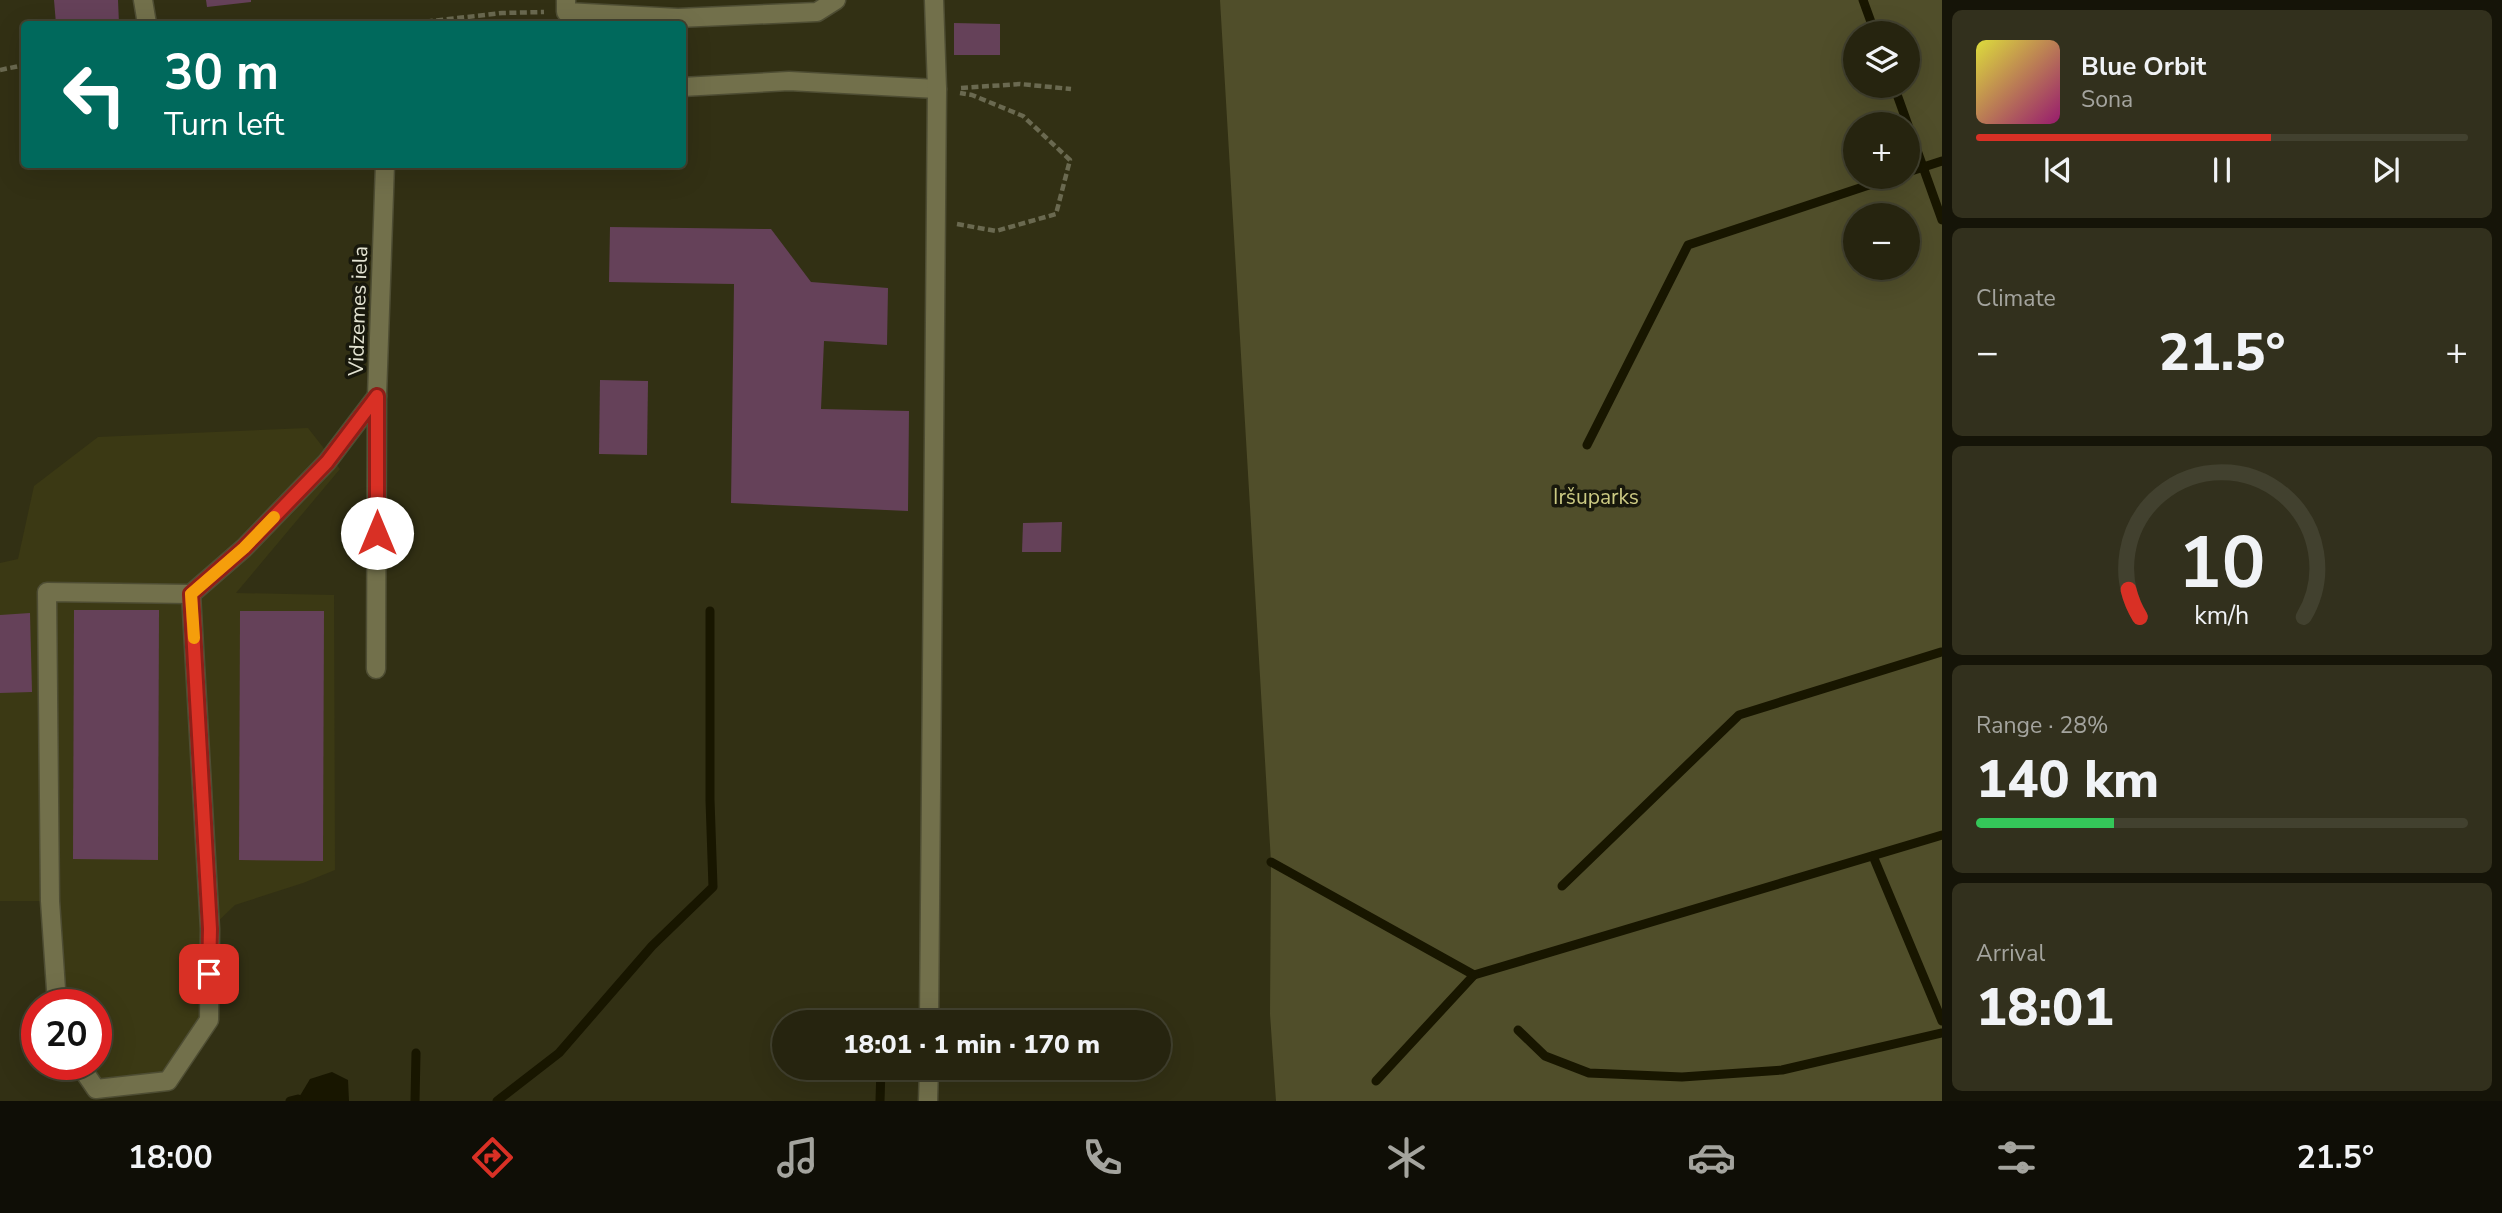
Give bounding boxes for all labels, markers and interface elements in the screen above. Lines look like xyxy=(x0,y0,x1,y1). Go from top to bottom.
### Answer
map controls xyxy=(1843,21,1920,280)
button: layers xyxy=(1843,21,1920,98)
text: 30 m xyxy=(164,39,279,106)
icon: left xyxy=(49,49,140,140)
text: Blue Orbit xyxy=(2081,49,2206,84)
text: Sona xyxy=(2081,84,2133,115)
text: Turn left xyxy=(164,103,284,146)
button: + xyxy=(1843,112,1920,189)
icon: previous xyxy=(2039,151,2077,189)
icon: pause xyxy=(2203,151,2241,189)
icon: next xyxy=(2367,151,2405,189)
button: − xyxy=(1843,203,1920,280)
street label: Vidzemes iela xyxy=(342,245,374,378)
text: Climate xyxy=(1976,283,2056,314)
text: 21.5° xyxy=(2158,317,2286,388)
text: − xyxy=(1976,327,1999,378)
text: + xyxy=(2445,327,2468,378)
park label: Iršuparks xyxy=(1553,483,1639,511)
position arrow xyxy=(340,496,414,570)
text: 10 xyxy=(2178,513,2266,613)
text: km/h xyxy=(2194,598,2250,632)
text: Range · 28% xyxy=(1976,710,2108,741)
text: 140 km xyxy=(1976,744,2159,815)
text: Arrival xyxy=(1976,938,2045,969)
pin xyxy=(179,944,239,1004)
icon: arrive xyxy=(190,955,228,993)
text: 18:01 xyxy=(1976,972,2114,1043)
speed limit sign: 20 xyxy=(21,989,112,1080)
text: 18:01 · 1 min · 170 m xyxy=(843,1027,1100,1062)
icon: directions xyxy=(468,1133,517,1182)
icon: music xyxy=(773,1133,822,1182)
icon: phone xyxy=(1078,1133,1127,1182)
icon: climate xyxy=(1382,1133,1431,1182)
icon: car xyxy=(1687,1133,1736,1182)
icon: filters xyxy=(1992,1133,2041,1182)
text: 18:00 xyxy=(128,1136,213,1179)
text: 21.5° xyxy=(2296,1136,2374,1179)

